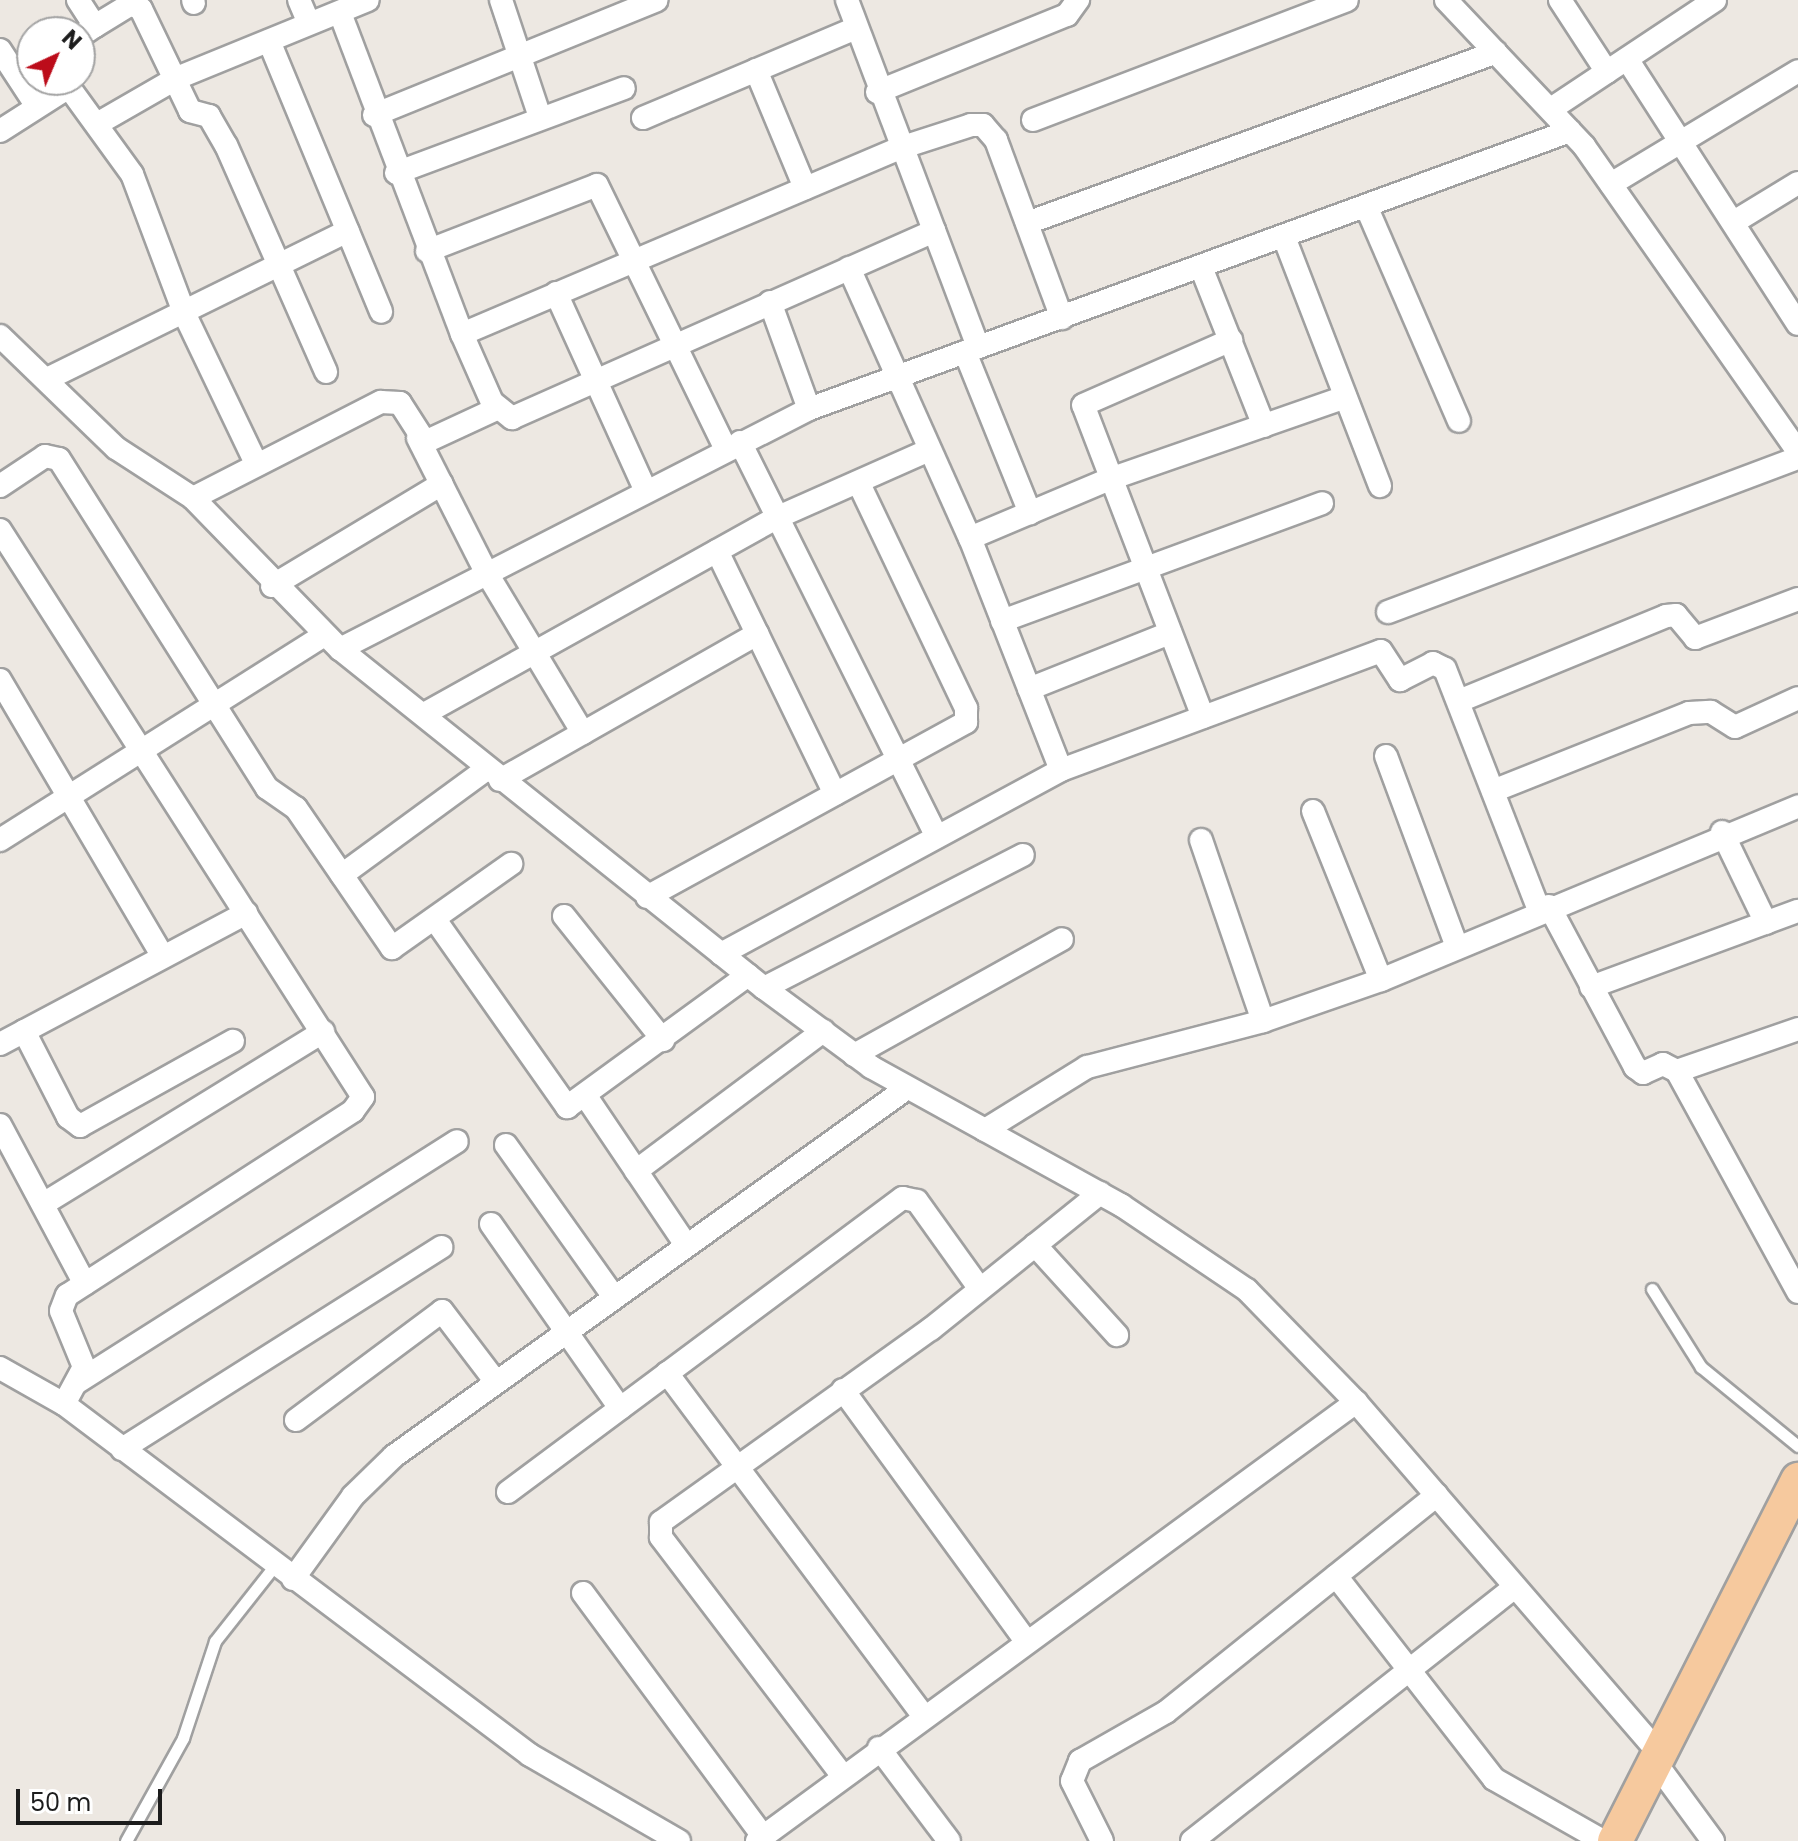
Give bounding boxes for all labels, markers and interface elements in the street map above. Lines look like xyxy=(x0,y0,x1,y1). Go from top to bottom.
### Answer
north arrow xyxy=(16,16,96,96)
text: N xyxy=(55,23,88,57)
scale bar xyxy=(20,1773,166,1823)
text: 50 m xyxy=(30,1786,91,1819)

